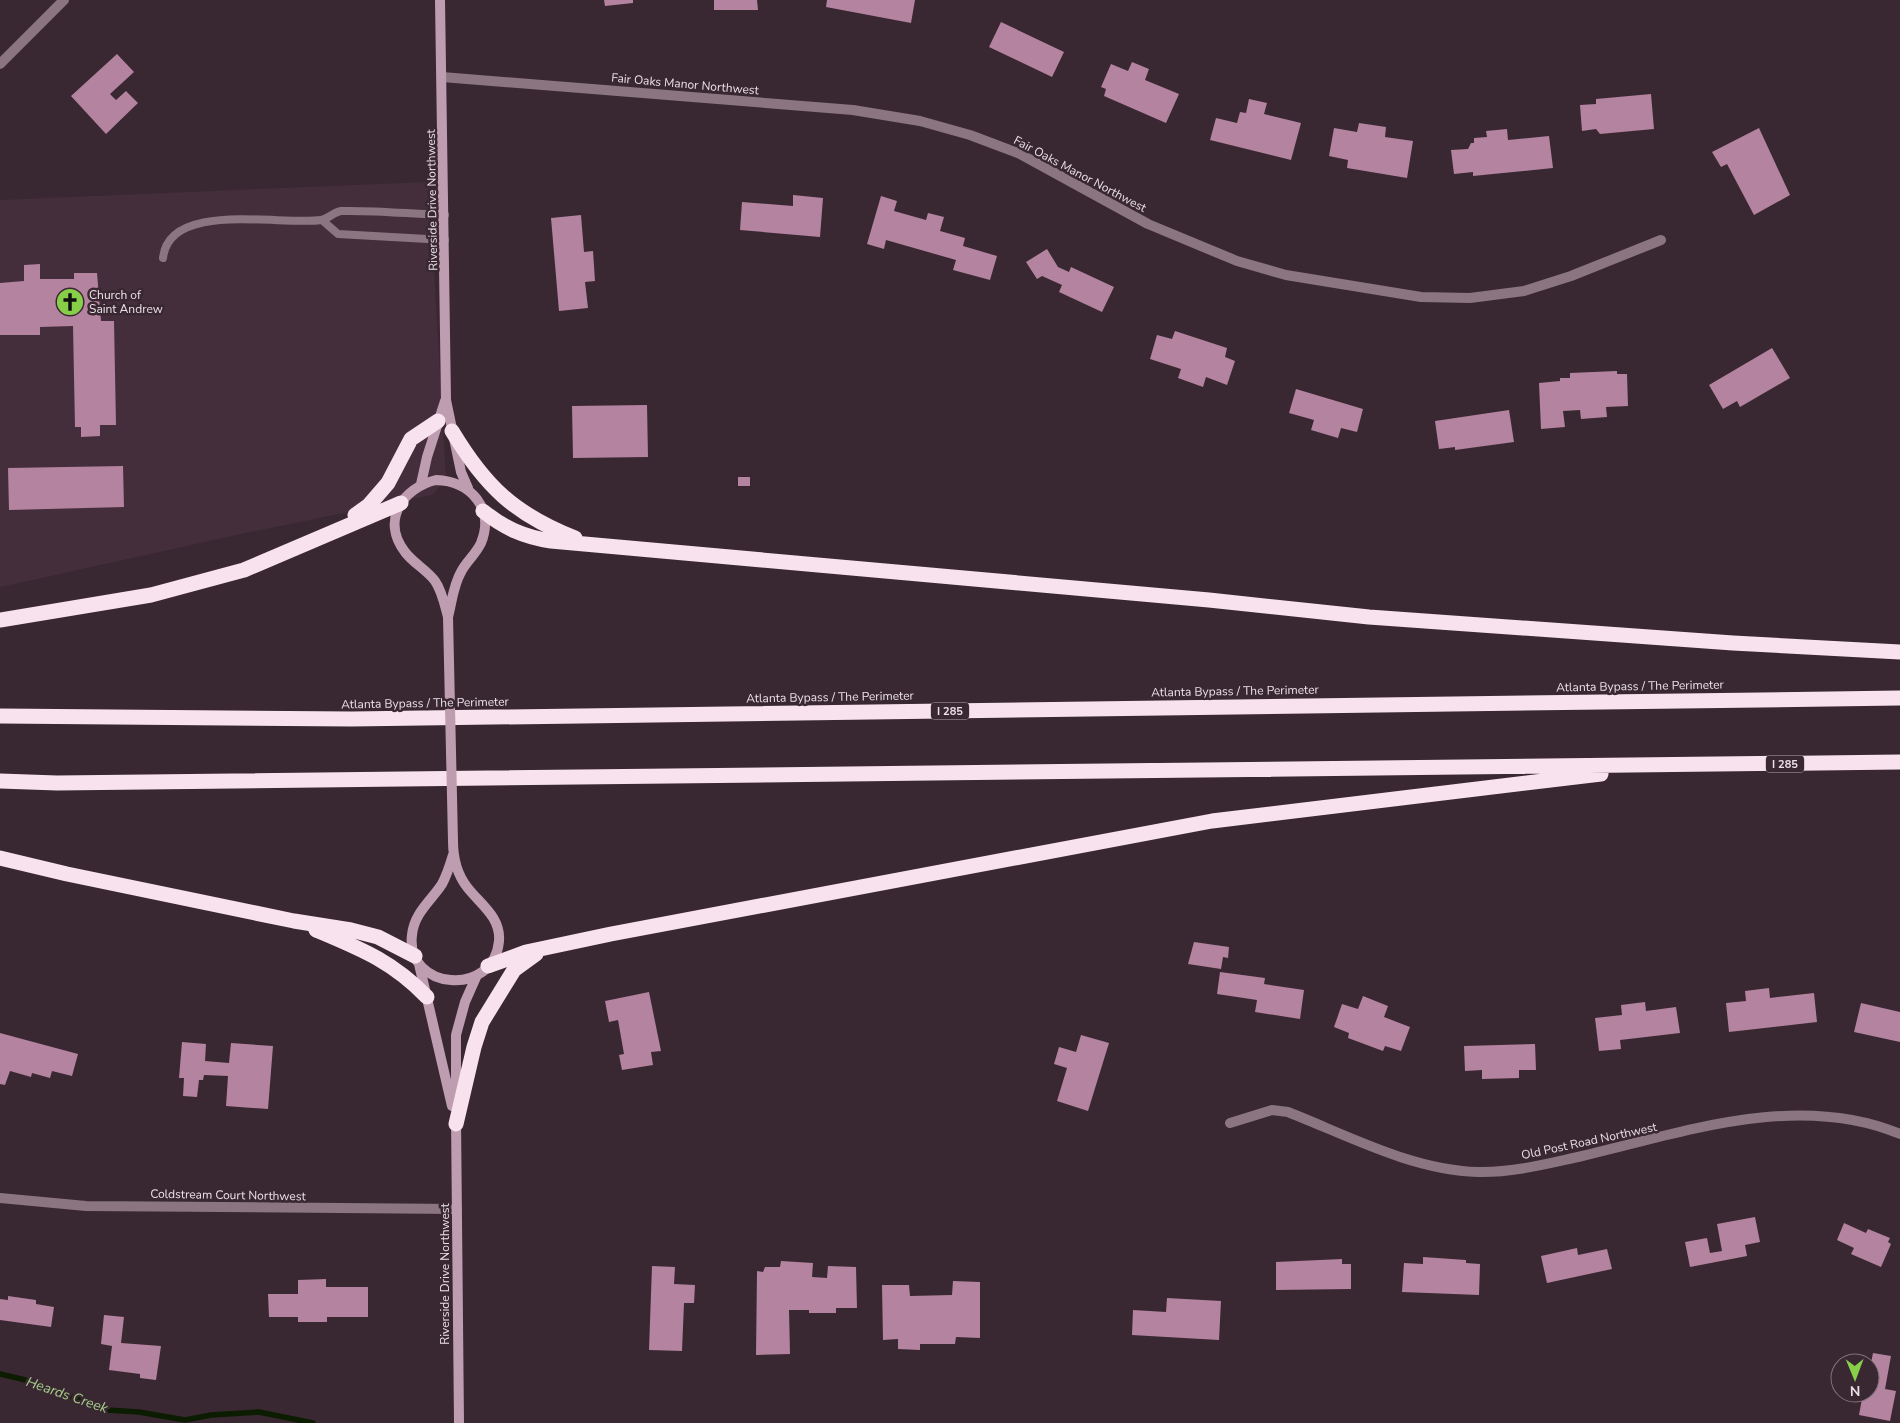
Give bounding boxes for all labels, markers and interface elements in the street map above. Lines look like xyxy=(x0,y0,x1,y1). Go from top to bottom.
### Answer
street label: Fair Oaks Manor Northwest xyxy=(611,70,760,98)
street label: Riverside Drive Northwest xyxy=(423,128,441,271)
street label: Fair Oaks Manor Northwest xyxy=(1011,132,1150,216)
church icon: Church of Saint Andrew xyxy=(55,287,85,317)
place label: Church of Saint Andrew xyxy=(89,287,163,317)
street label: Atlanta Bypass / The Perimeter xyxy=(1556,677,1725,695)
street label: Atlanta Bypass / The Perimeter xyxy=(1151,682,1320,700)
street label: Atlanta Bypass / The Perimeter xyxy=(746,688,915,706)
street label: Atlanta Bypass / The Perimeter xyxy=(341,694,510,712)
road number: I 285 xyxy=(931,702,969,719)
road number: I 285 xyxy=(1766,756,1804,772)
street label: Old Post Road Northwest xyxy=(1520,1119,1659,1163)
street label: Coldstream Court Northwest xyxy=(150,1186,307,1204)
street label: Riverside Drive Northwest xyxy=(437,1202,453,1345)
north arrow xyxy=(1830,1353,1880,1403)
water label: Heards Creek xyxy=(24,1372,111,1418)
text: N xyxy=(1850,1381,1861,1400)

